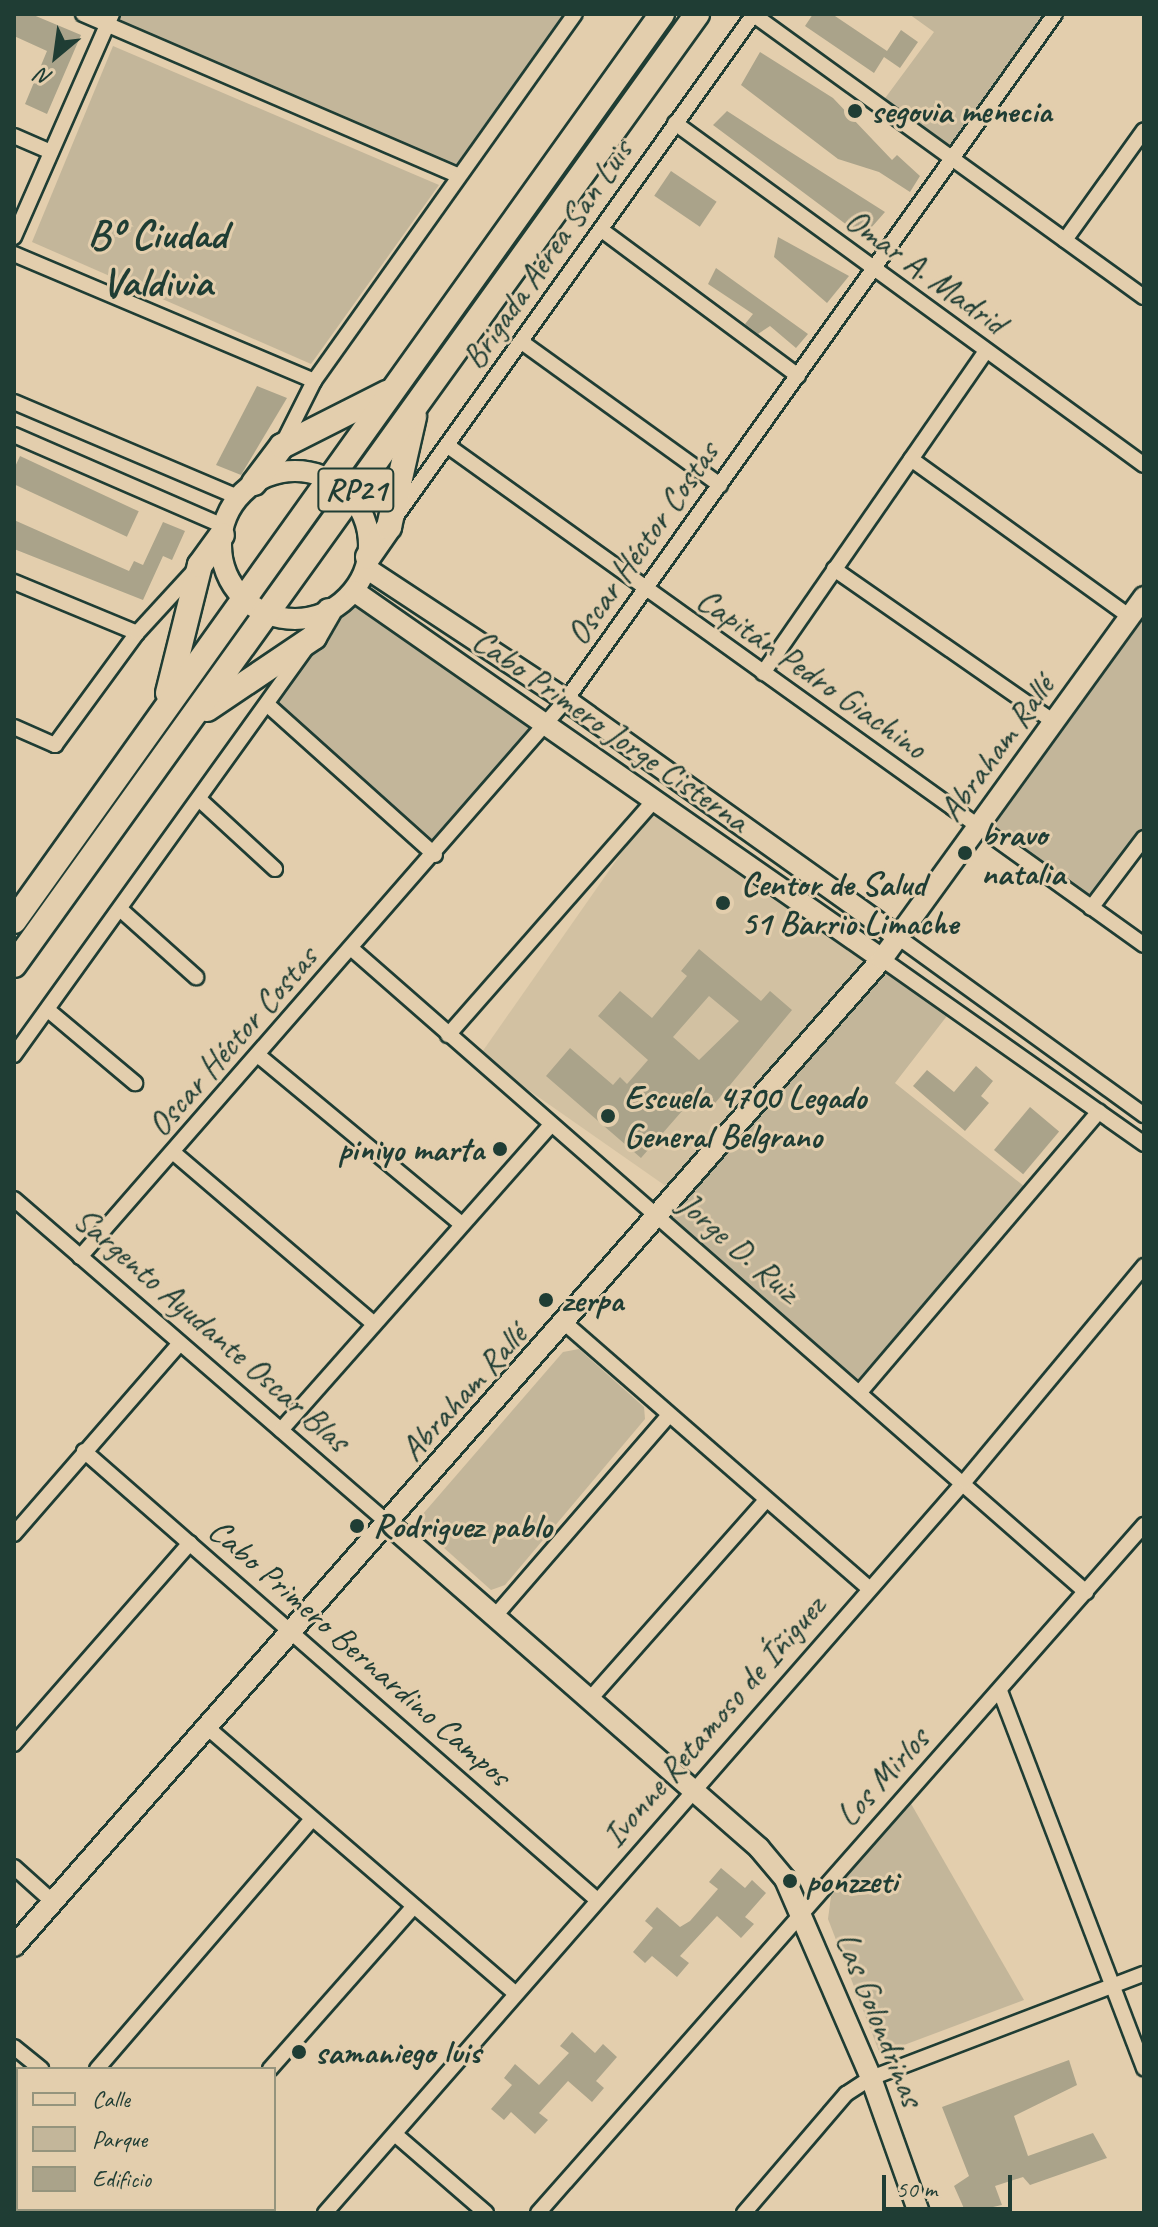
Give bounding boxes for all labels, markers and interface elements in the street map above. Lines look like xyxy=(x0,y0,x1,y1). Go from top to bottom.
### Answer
north arrow xyxy=(16,16,96,96)
text: N xyxy=(32,61,57,93)
place label: segovia menecia xyxy=(871,91,1053,131)
marker: segovia menecia xyxy=(846,102,864,120)
street label: Brigada Aérea San Luis xyxy=(453,132,641,376)
street label: Omar A. Madrid xyxy=(838,199,1014,343)
district label: Bº Ciudad Valdivia xyxy=(87,210,227,308)
street label: Oscar Héctor Costas xyxy=(557,434,727,652)
road number: RP21 xyxy=(316,462,396,518)
street label: Capitán Pedro Giachino xyxy=(690,579,934,767)
street label: Cabo Primero Jorge Cisterna xyxy=(465,619,757,841)
street label: Abraham Rallé xyxy=(929,667,1063,829)
place label: bravo natalia xyxy=(981,813,1065,892)
marker: bravo natalia xyxy=(956,844,974,862)
place label: Centor de Salud 51 Barrio Limache xyxy=(741,863,958,942)
marker: Centor de Salud 51 Barrio Limache xyxy=(712,892,734,914)
street label: Oscar Héctor Costas xyxy=(138,938,326,1144)
place label: Escuela 4700 Legado General Belgrano xyxy=(624,1076,866,1156)
marker: Escuela 4700 Legado General Belgrano xyxy=(599,1107,617,1125)
place label: piniyo marta xyxy=(338,1129,484,1169)
marker: piniyo marta xyxy=(491,1140,509,1158)
street label: Jorge D. Ruiz xyxy=(670,1183,808,1311)
street label: Sargento Ayudante Oscar Blas xyxy=(65,1198,359,1460)
place label: zerpa xyxy=(562,1280,623,1320)
marker: zerpa xyxy=(537,1291,555,1309)
street label: Abraham Rallé xyxy=(391,1315,535,1469)
place label: Rodriguez pablo xyxy=(373,1506,553,1546)
street label: Cabo Primero Bernardino Campos xyxy=(200,1509,520,1795)
marker: Rodriguez pablo xyxy=(348,1517,366,1535)
street label: Ivonne Retamoso de Íñiguez xyxy=(593,1587,833,1855)
street label: Los Mirlos xyxy=(827,1719,937,1835)
place label: ponzzeti xyxy=(806,1861,897,1901)
marker: ponzzeti xyxy=(781,1872,799,1890)
street label: Las Golondrinas xyxy=(827,1926,933,2112)
place label: samaniego luis xyxy=(315,2032,481,2072)
marker: samaniego luis xyxy=(290,2043,308,2061)
legend xyxy=(16,2067,276,2211)
text: Calle xyxy=(92,2084,130,2114)
text: Parque xyxy=(92,2124,147,2154)
scale bar xyxy=(886,2159,1016,2209)
text: Edificio xyxy=(92,2164,151,2194)
text: 50 m xyxy=(896,2174,937,2204)

